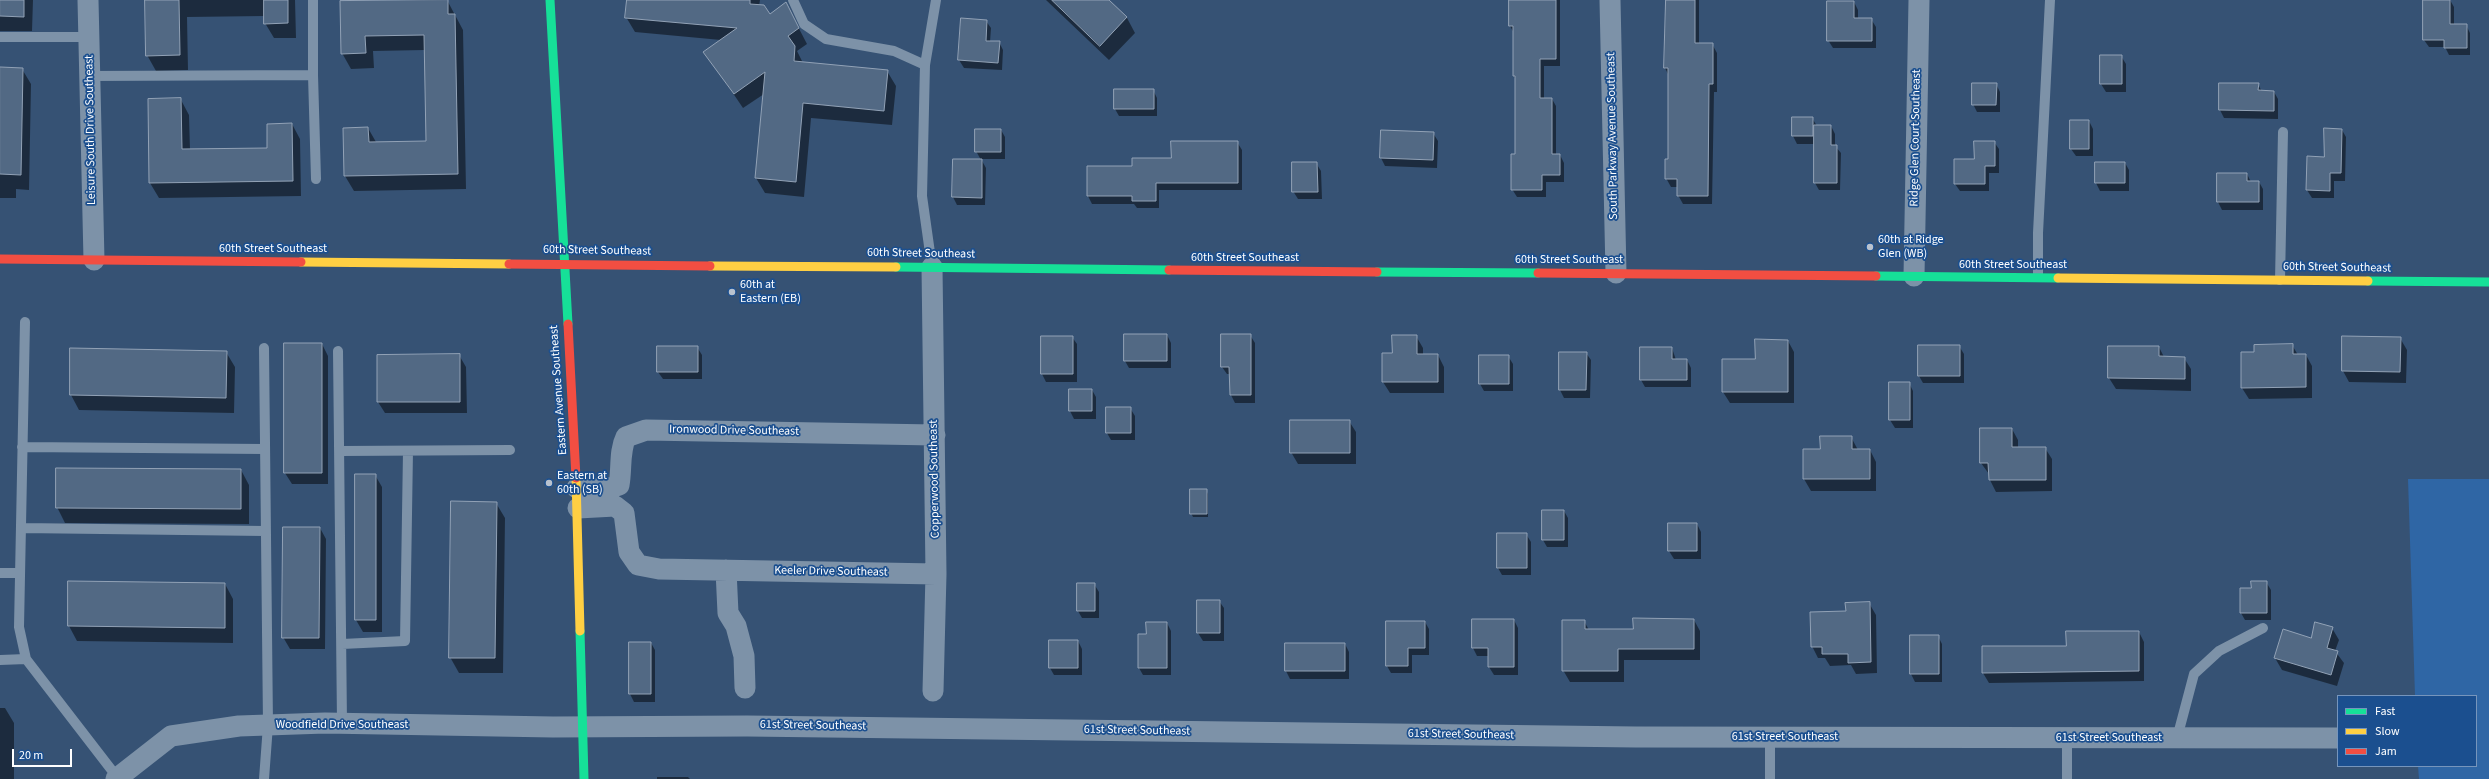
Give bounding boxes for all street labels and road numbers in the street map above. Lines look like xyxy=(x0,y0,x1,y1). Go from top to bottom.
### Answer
street label: South Parkway Avenue Southeast xyxy=(1604,52,1622,220)
street label: Leisure South Drive Southeast xyxy=(82,55,100,205)
street label: Ridge Glen Court Southeast xyxy=(1908,69,1924,207)
street label: 60th Street Southeast xyxy=(219,242,327,256)
street label: 60th Street Southeast xyxy=(543,243,651,259)
street label: 60th Street Southeast xyxy=(867,246,975,262)
street label: 60th Street Southeast xyxy=(1191,251,1299,265)
street label: 60th Street Southeast xyxy=(1515,253,1623,267)
street label: 60th Street Southeast xyxy=(1959,258,2067,272)
street label: 60th Street Southeast xyxy=(2283,260,2391,276)
street label: Eastern Avenue Southeast xyxy=(547,325,571,455)
street label: Copperwood Southeast xyxy=(927,420,943,538)
street label: Ironwood Drive Southeast xyxy=(669,423,799,439)
street label: Keeler Drive Southeast xyxy=(774,564,888,580)
street label: Woodfield Drive Southeast xyxy=(276,718,408,732)
street label: 61st Street Southeast xyxy=(760,718,866,734)
street label: 61st Street Southeast xyxy=(1084,723,1190,739)
street label: 61st Street Southeast xyxy=(1408,727,1514,743)
street label: 61st Street Southeast xyxy=(1732,730,1838,744)
street label: 61st Street Southeast xyxy=(2056,731,2162,745)

